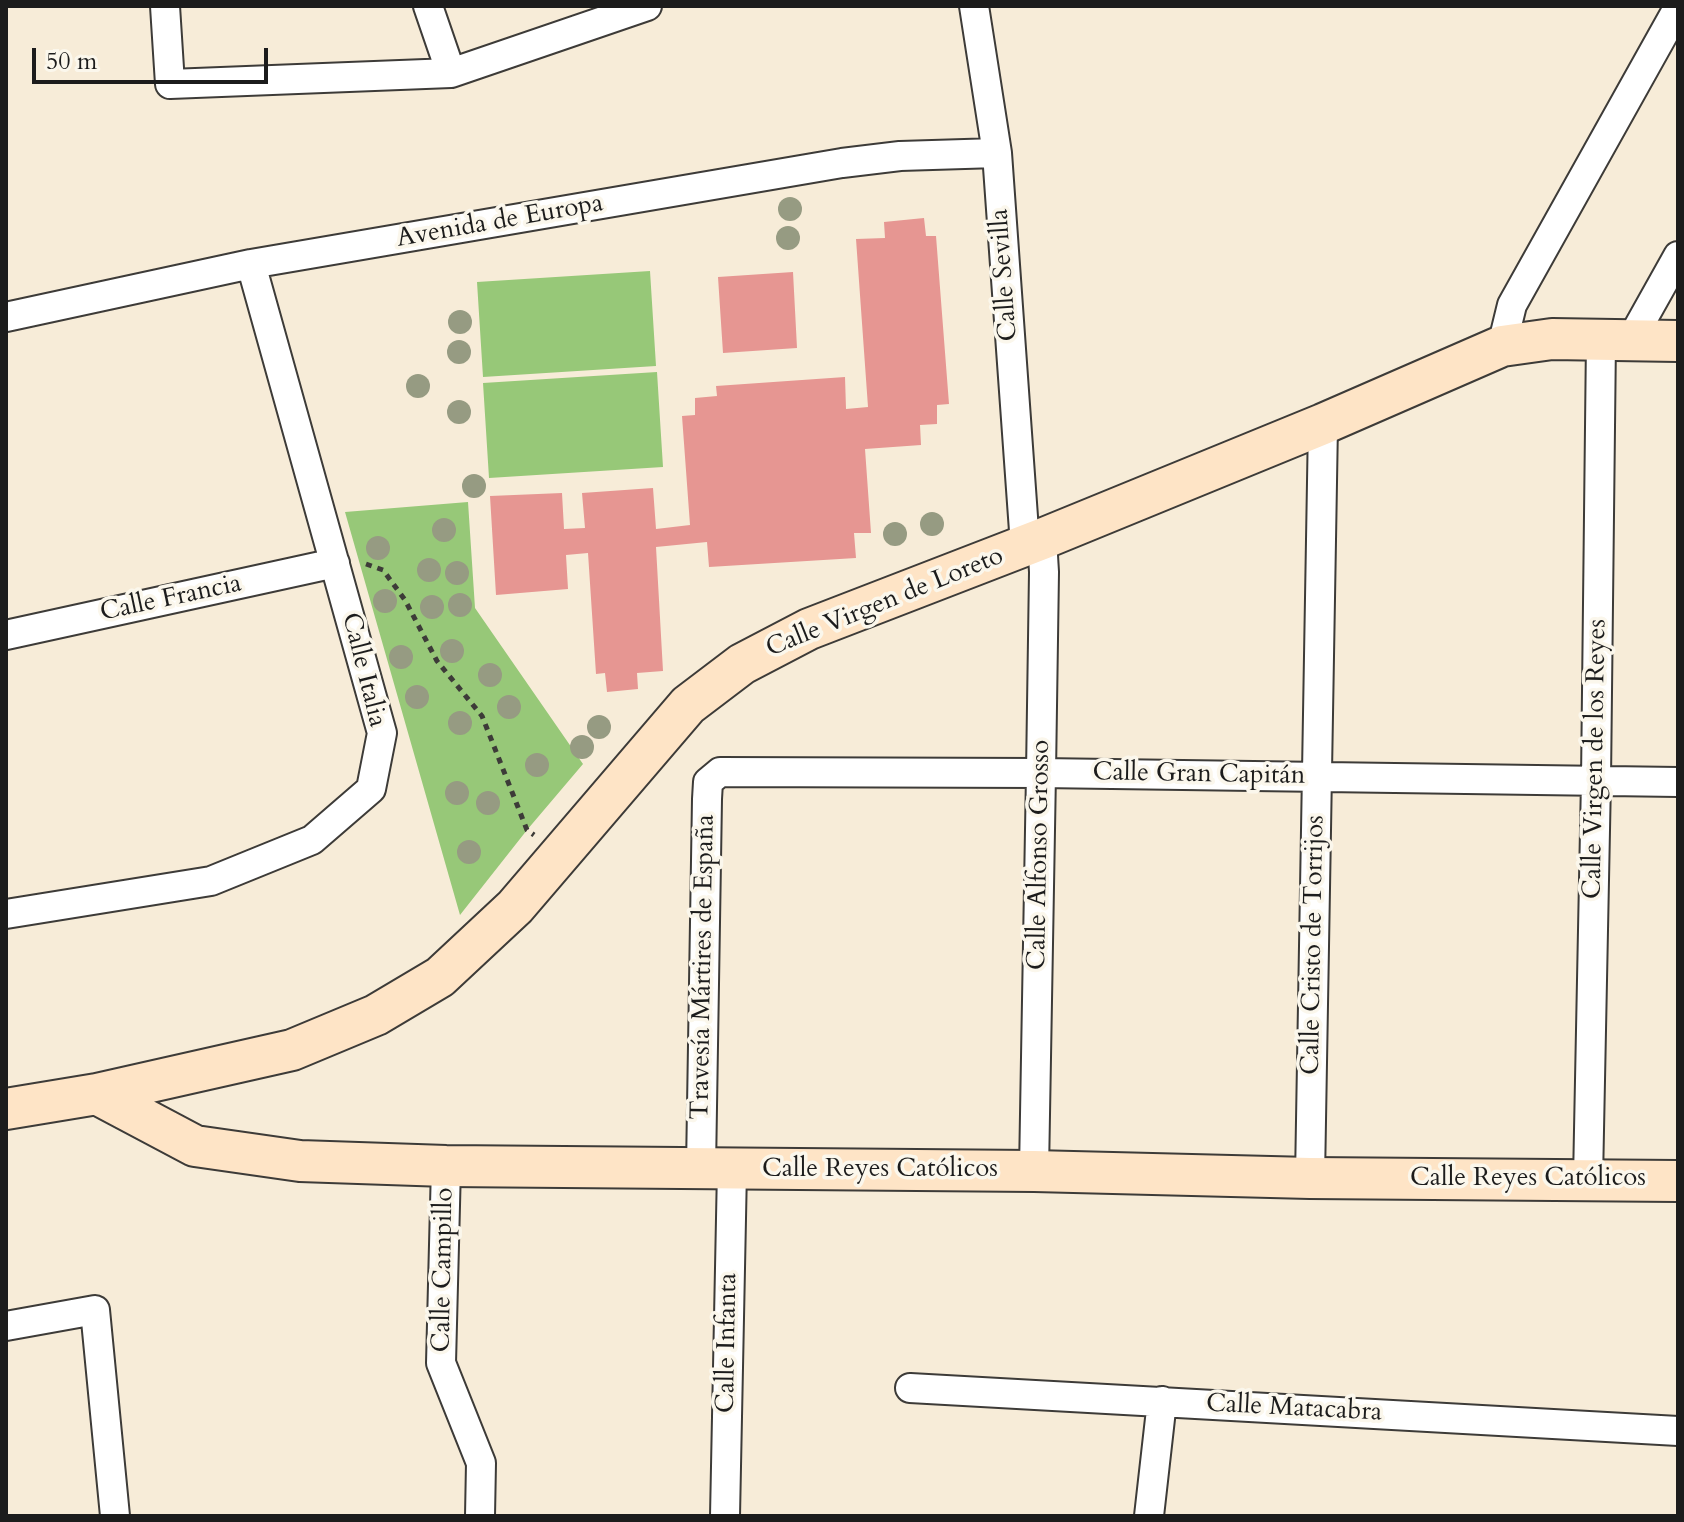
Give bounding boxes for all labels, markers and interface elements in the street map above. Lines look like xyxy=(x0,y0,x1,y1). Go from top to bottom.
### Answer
scale bar xyxy=(36,32,272,82)
text: 50 m xyxy=(46,45,97,78)
street label: Avenida de Europa xyxy=(394,188,606,256)
street label: Calle Sevilla xyxy=(985,208,1025,342)
street label: Calle Virgen de Loreto xyxy=(762,541,1008,665)
street label: Calle Francia xyxy=(97,569,245,629)
street label: Calle Italia xyxy=(334,610,392,730)
street label: Calle Virgen de los Reyes xyxy=(1578,619,1614,899)
street label: Calle Alfonso Grosso xyxy=(1022,740,1058,970)
street label: Calle Gran Capitán xyxy=(1092,758,1306,792)
street label: Travesía Mártires de España xyxy=(686,814,722,1120)
street label: Calle Cristo de Torrijos xyxy=(1296,815,1332,1075)
street label: Calle Reyes Católicos xyxy=(762,1154,998,1186)
street label: Calle Reyes Católicos xyxy=(1410,1163,1646,1195)
street label: Calle Campillo xyxy=(427,1187,461,1353)
street label: Calle Infanta xyxy=(711,1273,745,1413)
street label: Calle Matacabra xyxy=(1205,1389,1383,1429)

